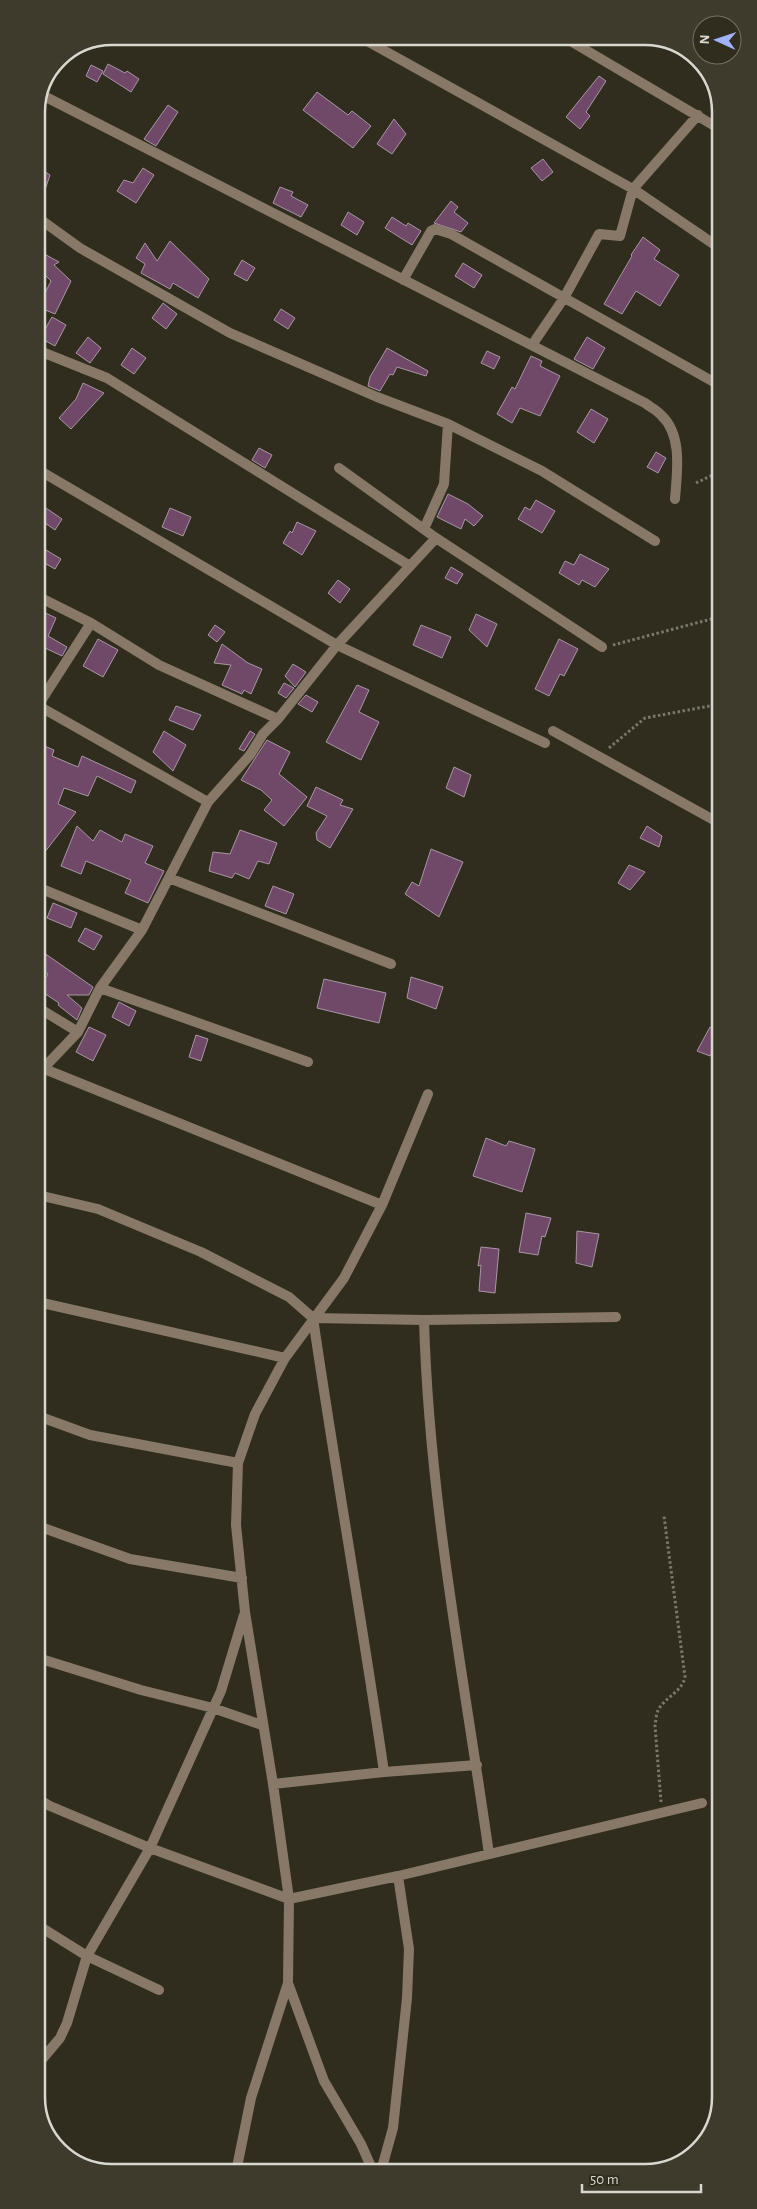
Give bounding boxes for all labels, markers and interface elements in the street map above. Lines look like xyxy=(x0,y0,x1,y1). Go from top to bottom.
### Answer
north arrow xyxy=(692,15,742,65)
text: N xyxy=(698,34,712,45)
scale bar xyxy=(582,2162,701,2194)
text: 50 m xyxy=(590,2172,619,2187)

